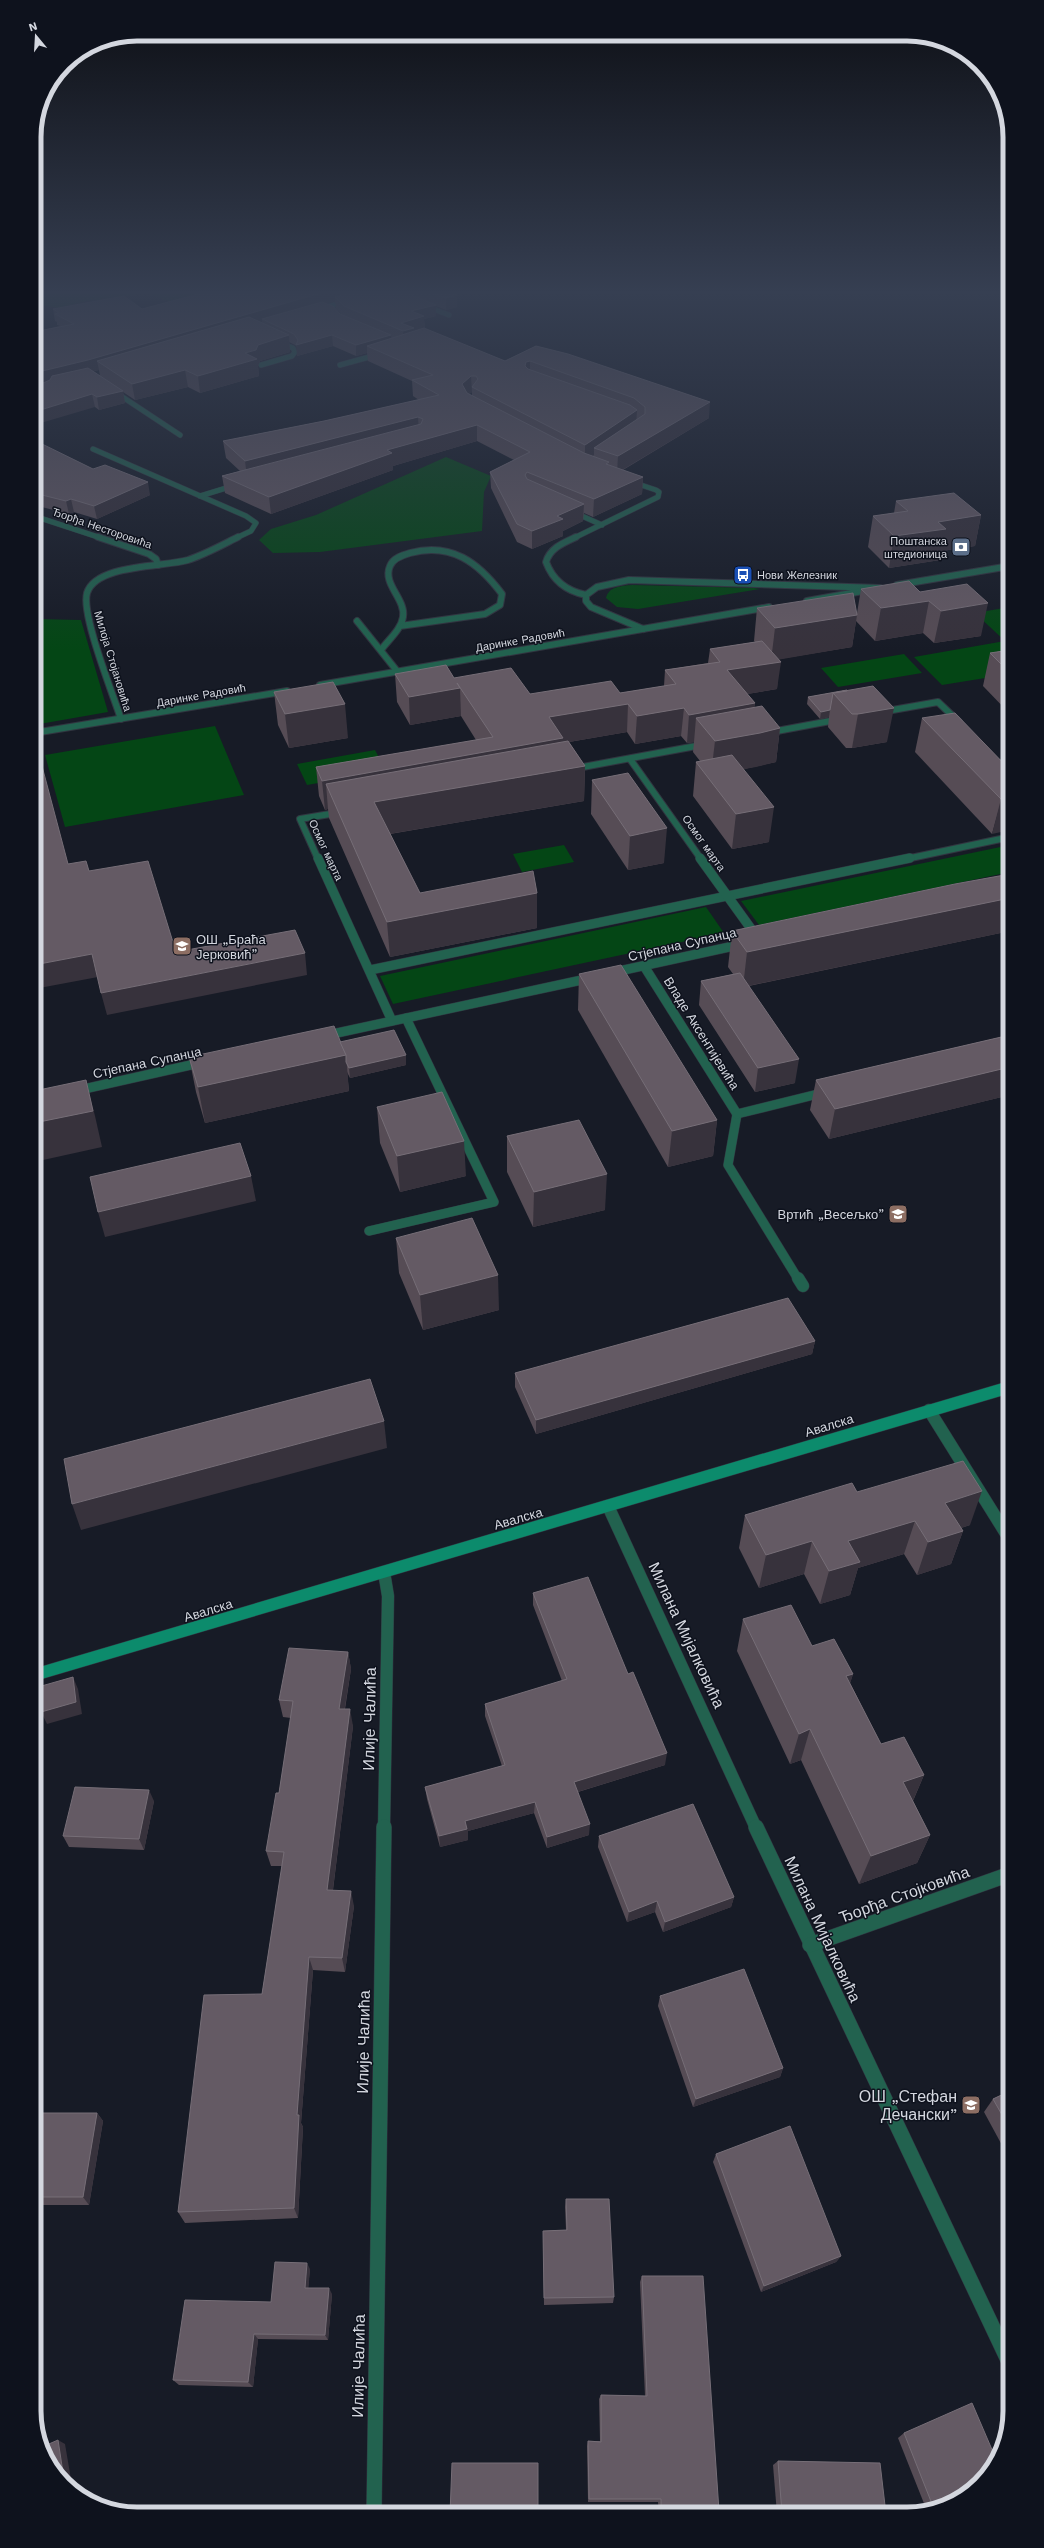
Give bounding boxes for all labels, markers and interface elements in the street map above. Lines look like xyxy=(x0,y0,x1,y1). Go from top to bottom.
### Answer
north arrow xyxy=(16,16,56,56)
text: N xyxy=(27,20,39,34)
street label: Ђорђа Несторовића xyxy=(50,505,154,552)
place label: Поштанска штедионица xyxy=(884,535,948,561)
bank icon: Поштанска штедионица xyxy=(950,536,972,558)
bus stop icon: Нови Железник xyxy=(732,564,754,586)
place label: Нови Железник xyxy=(757,569,837,582)
street label: Милоја Стојановића xyxy=(91,609,134,714)
street label: Даринке Радовић xyxy=(474,626,566,655)
street label: Даринке Радовић xyxy=(155,681,247,710)
street label: Осмог марта xyxy=(679,812,728,875)
street label: Осмог марта xyxy=(306,818,346,884)
street label: Стјепана Супанца xyxy=(627,925,738,964)
place label: ОШ „Браћа Јерковић” xyxy=(196,932,266,962)
school or university icon: ОШ „Браћа Јерковић” xyxy=(171,935,193,957)
street label: Владе Аксентијевића xyxy=(661,974,743,1093)
street label: Стјепана Супанца xyxy=(91,1043,203,1081)
school or university icon: Вртић „Весељко” xyxy=(887,1203,909,1225)
place label: Вртић „Весељко” xyxy=(778,1207,884,1222)
street label: Авалска xyxy=(803,1411,856,1440)
street label: Авалска xyxy=(492,1504,545,1533)
street label: Милана Мијалковића xyxy=(644,1559,729,1711)
street label: Авалска xyxy=(182,1596,235,1625)
street label: Илије Чалића xyxy=(359,1667,380,1771)
street label: Милана Мијалковића xyxy=(780,1853,865,2005)
street label: Ђорђа Стојковића xyxy=(836,1862,972,1927)
street label: Илије Чалића xyxy=(353,1990,374,2094)
place label: ОШ „Стефан Дечански” xyxy=(859,2087,957,2124)
school or university icon: ОШ „Стефан Дечански” xyxy=(960,2094,982,2116)
street label: Илије Чалића xyxy=(348,2314,369,2418)

